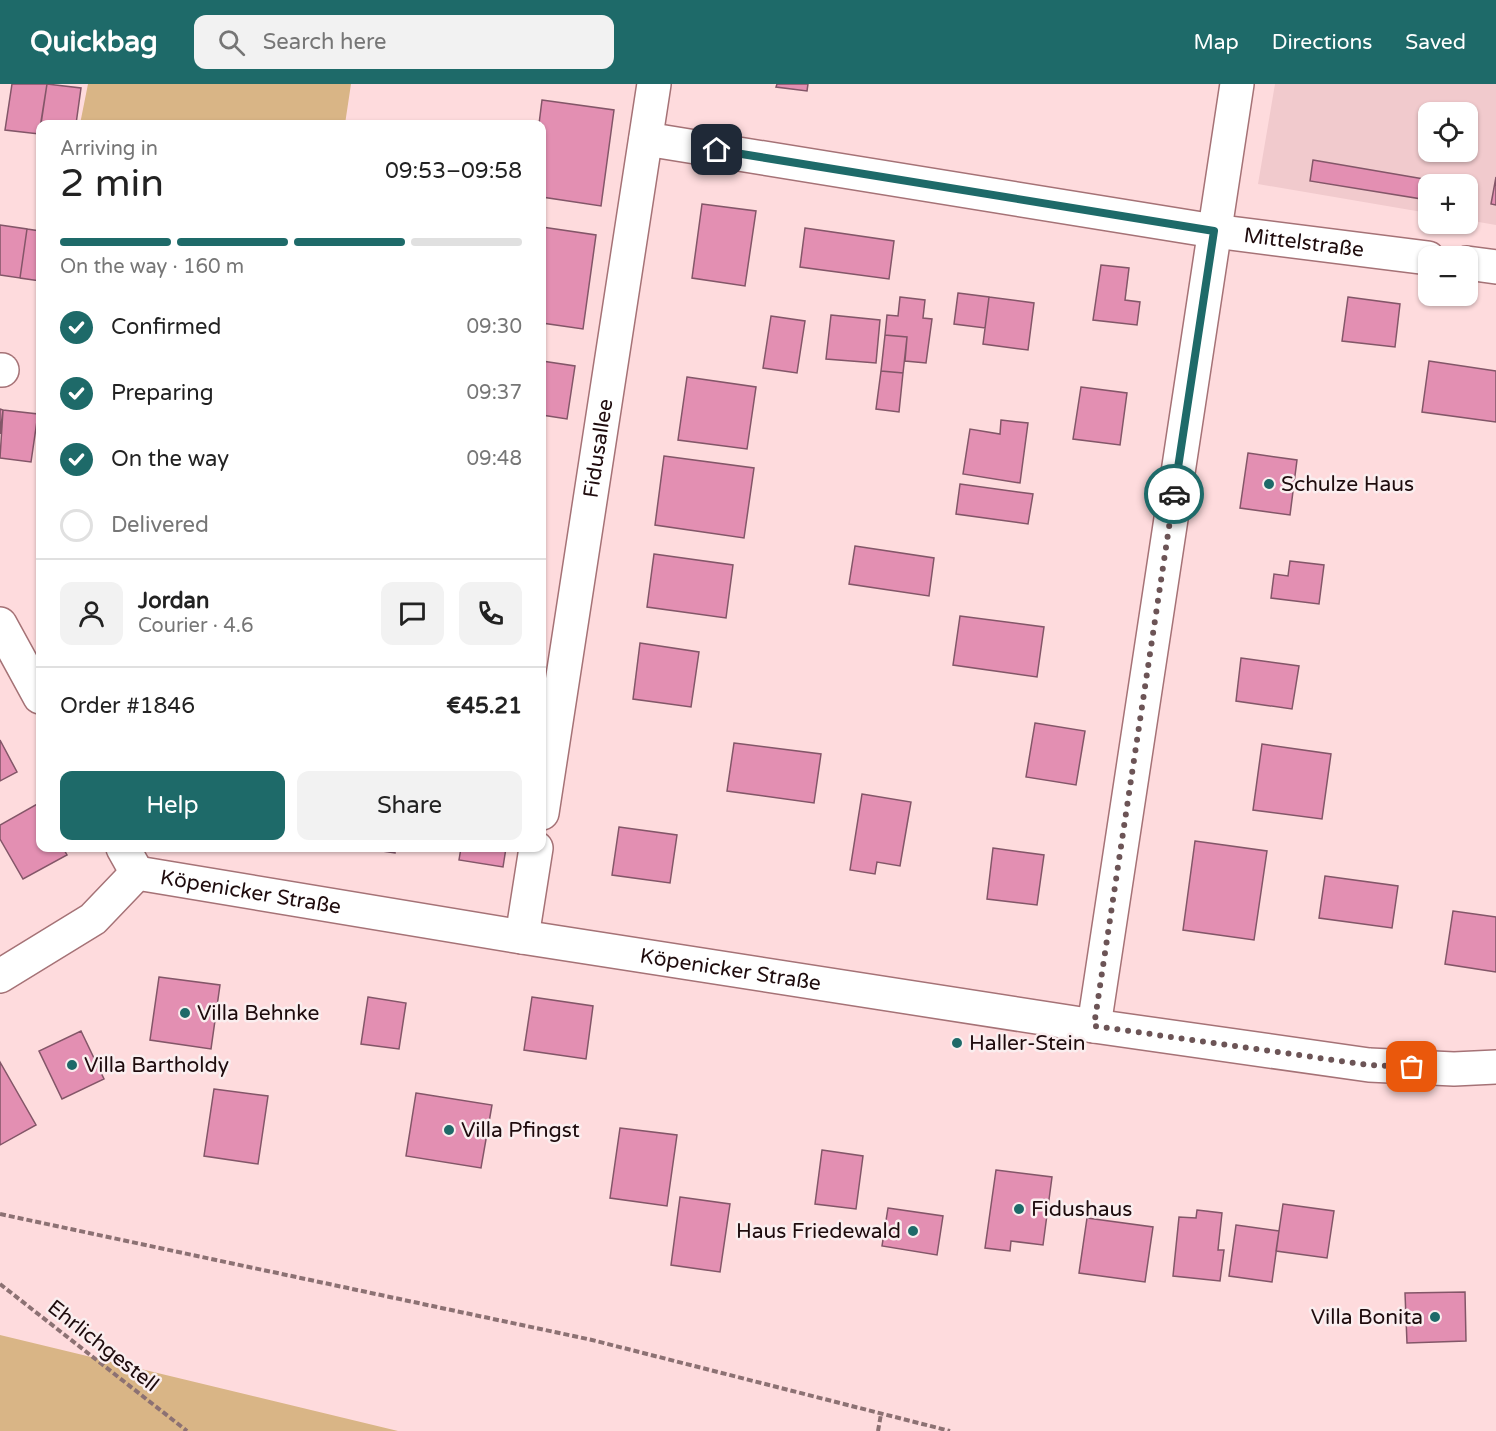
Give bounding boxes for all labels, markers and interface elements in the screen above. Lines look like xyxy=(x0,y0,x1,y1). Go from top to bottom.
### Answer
search box xyxy=(194,15,614,69)
text: Quickbag xyxy=(30,25,158,59)
icon: search xyxy=(215,26,248,59)
text: Search here xyxy=(263,29,387,55)
text: Map xyxy=(1193,30,1239,55)
text: Directions xyxy=(1272,30,1372,55)
text: Saved xyxy=(1405,30,1466,55)
map controls xyxy=(1418,102,1478,306)
button: locate xyxy=(1418,102,1478,162)
pin xyxy=(691,124,742,175)
icon: home xyxy=(700,133,733,166)
text: Arriving in xyxy=(60,137,158,161)
text: 09:53–09:58 xyxy=(385,158,522,184)
text: 2 min xyxy=(60,160,164,207)
button: + xyxy=(1418,174,1478,234)
street label: Mittelstraße xyxy=(1242,222,1366,262)
button: − xyxy=(1418,246,1478,306)
text: On the way · 160 m xyxy=(60,255,244,279)
icon: check xyxy=(60,311,93,344)
text: Confirmed xyxy=(111,314,221,340)
text: 09:30 xyxy=(467,315,522,339)
icon: check xyxy=(60,377,93,410)
text: Preparing xyxy=(111,380,214,406)
text: 09:37 xyxy=(467,381,522,405)
street label: Fidusallee xyxy=(578,397,618,500)
icon: check xyxy=(60,443,93,476)
text: On the way xyxy=(111,446,229,472)
text: 09:48 xyxy=(467,447,522,471)
courier xyxy=(1144,464,1204,524)
place label: Schulze Haus xyxy=(1281,472,1414,497)
marker: Schulze Haus xyxy=(1262,477,1276,491)
icon: car xyxy=(1158,478,1191,511)
text: Delivered xyxy=(111,512,209,538)
button: person xyxy=(60,582,123,645)
button: chat xyxy=(381,582,444,645)
button: phone xyxy=(459,582,522,645)
text: Jordan xyxy=(138,588,209,614)
text: Courier · 4.6 xyxy=(138,614,253,638)
text: Order #1846 xyxy=(60,693,195,719)
text: €45.21 xyxy=(446,693,522,719)
button: Help xyxy=(60,771,285,840)
button: Share xyxy=(297,771,522,840)
street label: Köpenicker Straße xyxy=(158,865,343,919)
street label: Köpenicker Straße xyxy=(638,943,823,996)
place label: Villa Behnke xyxy=(197,1001,319,1026)
marker: Villa Behnke xyxy=(178,1006,192,1020)
place label: Haller-Stein xyxy=(969,1031,1085,1056)
marker: Haller-Stein xyxy=(950,1036,964,1050)
pin xyxy=(1386,1041,1437,1092)
icon: bag xyxy=(1395,1050,1428,1083)
place label: Villa Bartholdy xyxy=(84,1053,229,1078)
marker: Villa Bartholdy xyxy=(65,1058,79,1072)
place label: Villa Pfingst xyxy=(461,1118,580,1143)
marker: Villa Pfingst xyxy=(442,1123,456,1137)
place label: Fidushaus xyxy=(1031,1197,1132,1222)
marker: Fidushaus xyxy=(1012,1202,1026,1216)
place label: Haus Friedewald xyxy=(736,1219,901,1244)
marker: Haus Friedewald xyxy=(906,1224,920,1238)
street label: Ehrlichgestell xyxy=(42,1295,164,1397)
place label: Villa Bonita xyxy=(1311,1305,1423,1330)
marker: Villa Bonita xyxy=(1428,1310,1442,1324)

